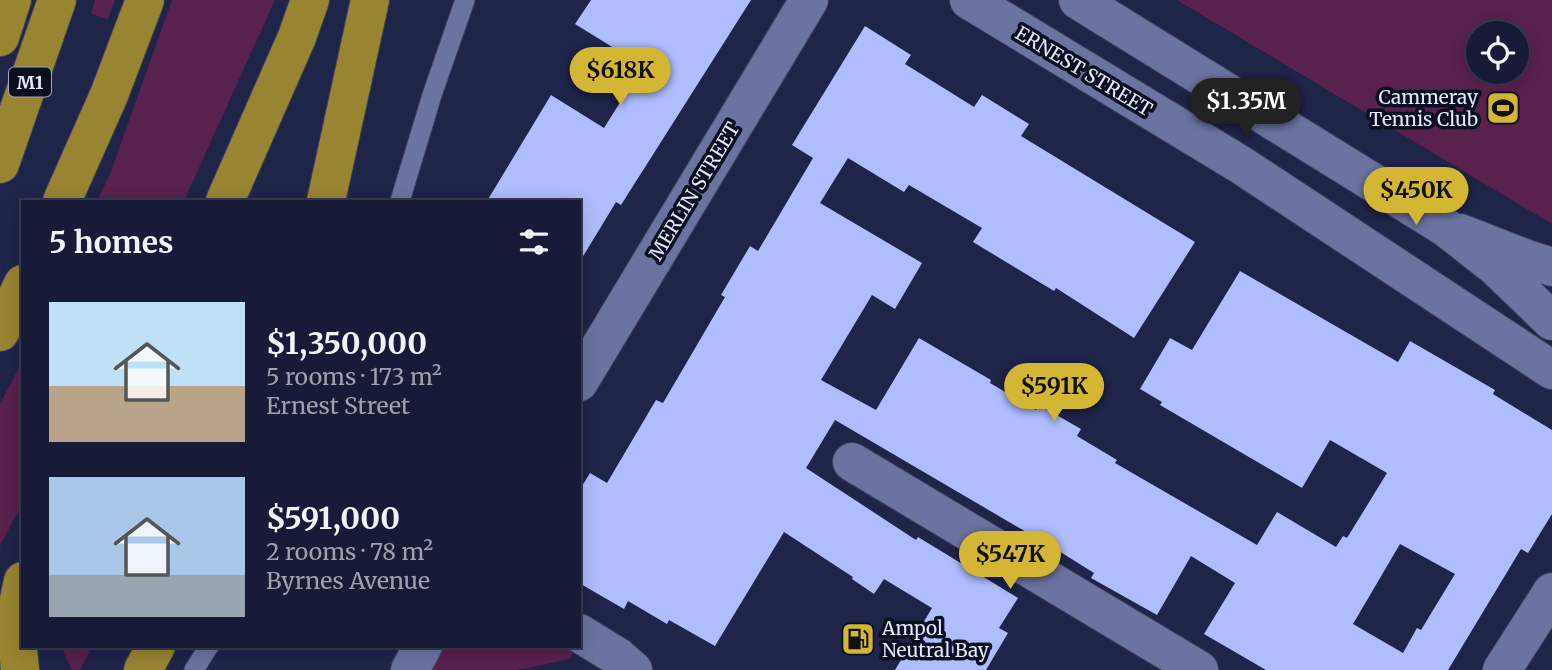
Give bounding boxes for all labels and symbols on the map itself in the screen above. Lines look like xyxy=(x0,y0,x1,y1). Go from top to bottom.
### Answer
street label: ERNEST STREET xyxy=(1011,21,1157,121)
pin: $618K xyxy=(571,48,669,107)
road number: M1 xyxy=(9,68,51,96)
pin: $1.35M xyxy=(1189,78,1303,138)
place label: Cammeray Tennis Club xyxy=(1369,85,1478,131)
sports icon: Cammeray Tennis Club xyxy=(1484,89,1522,127)
street label: MERLIN STREET xyxy=(643,118,745,264)
pin: $450K xyxy=(1367,168,1465,227)
pin: $591K xyxy=(1005,364,1103,423)
pin: $547K xyxy=(961,532,1059,591)
place label: Ampol Neutral Bay xyxy=(881,616,989,662)
fuel station icon: Ampol Neutral Bay xyxy=(839,620,877,658)

